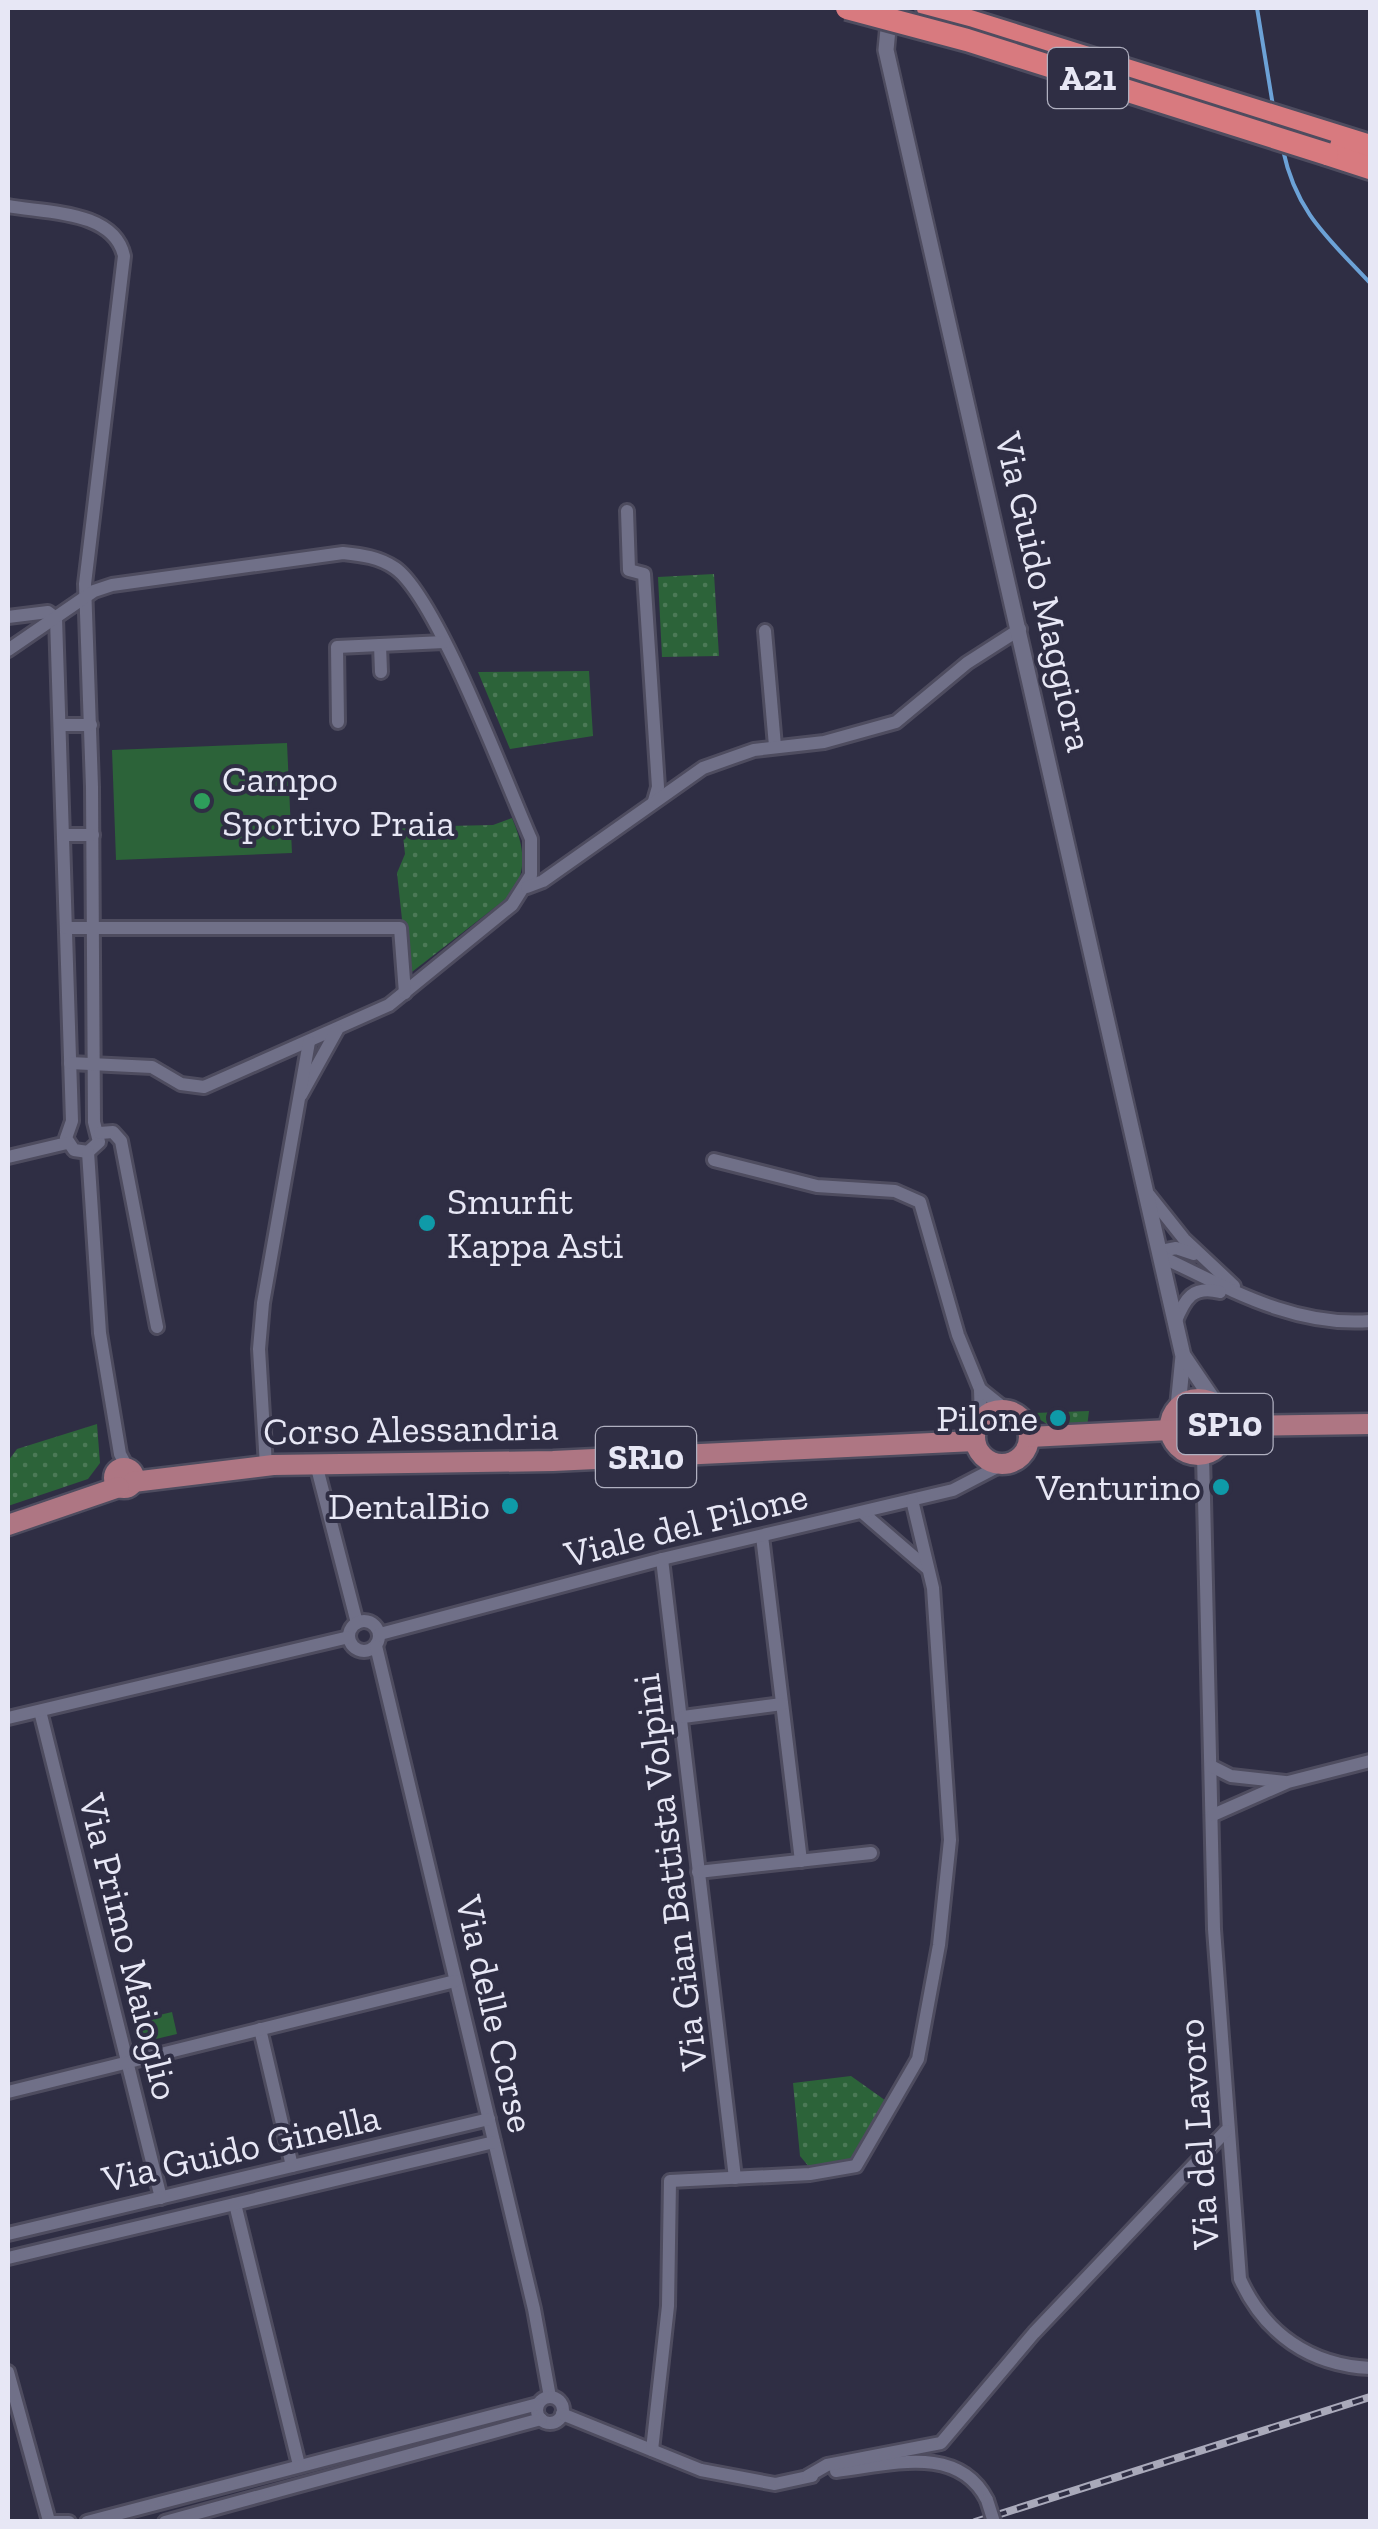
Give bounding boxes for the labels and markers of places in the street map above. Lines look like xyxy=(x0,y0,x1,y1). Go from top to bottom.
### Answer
place label: Campo Sportivo Praia xyxy=(222,756,455,846)
marker: Campo Sportivo Praia xyxy=(191,790,213,812)
place label: Smurfit Kappa Asti xyxy=(447,1178,623,1268)
marker: Smurfit Kappa Asti xyxy=(416,1212,438,1234)
place label: Pilone xyxy=(936,1395,1038,1441)
marker: Pilone xyxy=(1047,1407,1069,1429)
place label: Venturino xyxy=(1035,1464,1201,1510)
marker: Venturino xyxy=(1210,1476,1232,1498)
place label: DentalBio xyxy=(328,1483,490,1529)
marker: DentalBio xyxy=(499,1495,521,1517)

